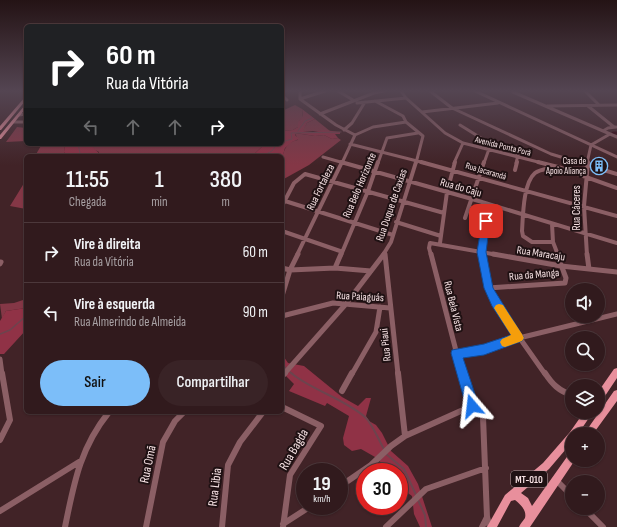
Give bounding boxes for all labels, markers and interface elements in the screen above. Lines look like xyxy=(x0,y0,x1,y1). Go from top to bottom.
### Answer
text: 60 m xyxy=(106,39,155,72)
icon: right xyxy=(40,40,92,92)
text: Rua da Vitória xyxy=(106,73,189,94)
icon: left xyxy=(80,116,102,138)
icon: ahead xyxy=(122,116,144,138)
icon: ahead xyxy=(164,116,186,138)
icon: right xyxy=(206,116,228,138)
street label: Avenida Ponta Porã xyxy=(473,134,532,159)
street label: Rua Belo Horizonte xyxy=(340,151,379,220)
place label: Casa de Apoio Aliança xyxy=(545,156,586,177)
building icon: Casa de Apoio Aliança xyxy=(589,156,609,176)
street label: Rua Jacarandá xyxy=(464,160,508,183)
street label: Rua Fortaleza xyxy=(304,162,337,212)
text: 11:55 xyxy=(66,165,109,194)
text: 1 xyxy=(155,165,164,194)
text: 380 xyxy=(209,165,242,194)
street label: Rua Duque de Caxias xyxy=(373,167,410,243)
street label: Rua do Caju xyxy=(439,175,483,200)
street label: Rua Cáceres xyxy=(570,185,583,231)
text: Chegada xyxy=(69,194,106,210)
text: min xyxy=(151,194,168,210)
text: m xyxy=(222,194,230,210)
pin xyxy=(469,204,503,238)
icon: arrive xyxy=(475,210,497,232)
text: Vire à direita xyxy=(74,235,141,254)
icon: right xyxy=(40,242,62,264)
text: 60 m xyxy=(243,243,268,262)
street label: Rua Maracaju xyxy=(516,243,566,264)
text: Rua da Vitória xyxy=(74,254,134,270)
street label: Rua da Manga xyxy=(508,266,560,283)
street label: Rua Bela Vista xyxy=(441,280,466,333)
map controls xyxy=(565,283,605,515)
button: sound xyxy=(565,283,605,323)
street label: Rua Paiaguás xyxy=(336,289,384,304)
text: Vire à esquerda xyxy=(74,295,155,314)
icon: left xyxy=(40,302,62,324)
text: 90 m xyxy=(243,303,268,322)
text: Rua Almerindo de Almeida xyxy=(74,314,186,330)
street label: Rua Piaui xyxy=(377,328,394,362)
button: search xyxy=(565,331,605,371)
button: Sair xyxy=(40,360,150,406)
button: Compartilhar xyxy=(158,360,268,406)
button: layers xyxy=(565,379,605,419)
position arrow xyxy=(451,385,493,427)
street label: Rua Bagda xyxy=(276,426,312,473)
button: + xyxy=(565,427,605,467)
street label: Rua Omã xyxy=(136,444,160,485)
speed limit sign: 30 xyxy=(356,463,408,515)
street label: Rua Libia xyxy=(205,467,225,507)
road number: MT-010 xyxy=(511,471,547,487)
text: 19 xyxy=(313,472,331,496)
button: − xyxy=(565,475,605,515)
text: km/h xyxy=(313,493,331,505)

